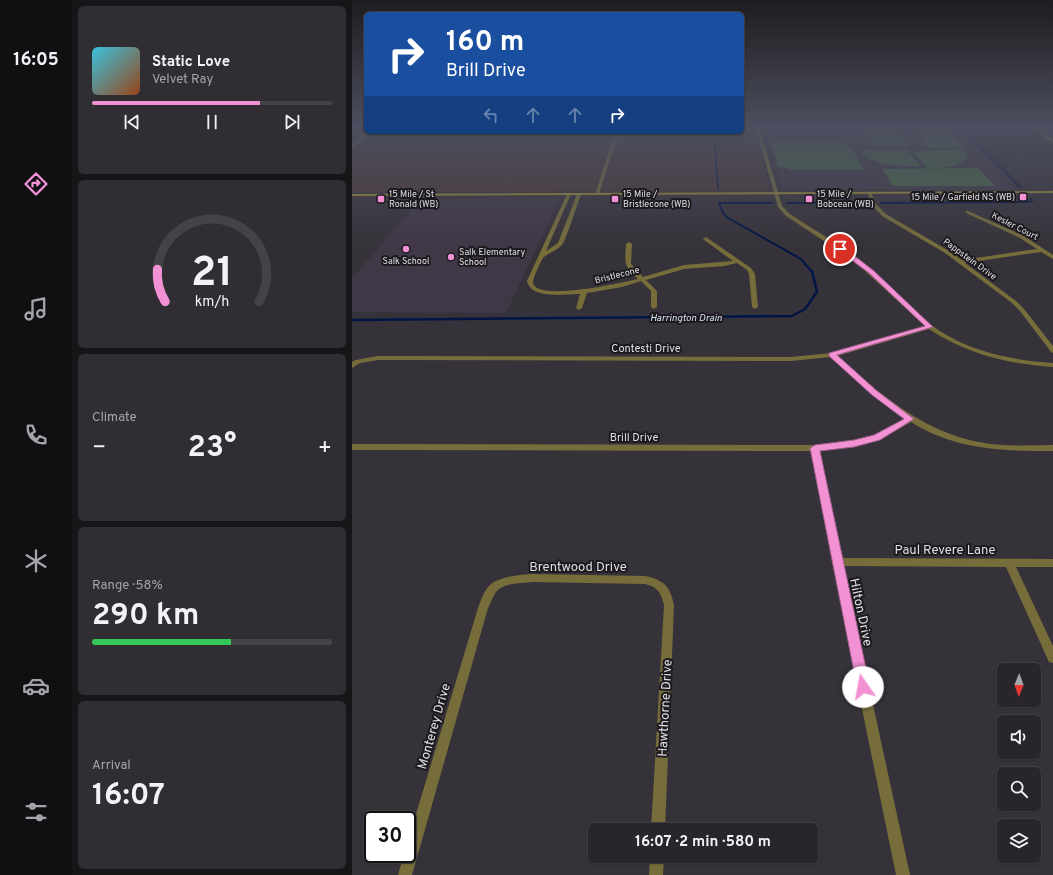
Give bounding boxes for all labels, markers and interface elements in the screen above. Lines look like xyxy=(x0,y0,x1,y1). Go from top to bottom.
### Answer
text: 160 m xyxy=(446,25,524,61)
icon: right xyxy=(380,28,432,80)
text: 16:05 xyxy=(13,49,59,72)
text: Static Love xyxy=(152,53,230,72)
text: Brill Drive xyxy=(446,60,526,83)
text: Velvet Ray xyxy=(152,72,213,88)
icon: left xyxy=(480,104,502,126)
icon: ahead xyxy=(522,104,544,126)
icon: ahead xyxy=(564,104,586,126)
icon: right xyxy=(606,104,628,126)
icon: previous xyxy=(121,111,143,133)
icon: pause xyxy=(201,111,223,133)
icon: next xyxy=(281,111,303,133)
icon: directions xyxy=(22,170,50,198)
place label: 15 Mile / St Ronald (WB) xyxy=(389,189,438,210)
place label: 15 Mile / Bristlecone (WB) xyxy=(623,189,690,210)
place label: 15 Mile / Bobcean (WB) xyxy=(817,189,874,210)
place label: 15 Mile / Garfield NS (WB) xyxy=(911,192,1015,203)
marker: 15 Mile / Garfield NS (WB) xyxy=(1018,192,1028,202)
marker: 15 Mile / St Ronald (WB) xyxy=(376,194,386,204)
marker: 15 Mile / Bristlecone (WB) xyxy=(610,194,620,204)
marker: 15 Mile / Bobcean (WB) xyxy=(804,194,814,204)
street label: Kesler Court xyxy=(990,210,1040,243)
pin xyxy=(823,232,857,266)
street label: Pappstein Drive xyxy=(941,236,999,283)
icon: arrive xyxy=(829,238,851,260)
marker: Salk School xyxy=(401,244,411,254)
text: 21 xyxy=(191,247,233,300)
place label: Salk Elementary School xyxy=(459,247,525,268)
marker: Salk Elementary School xyxy=(446,252,456,262)
place label: Salk School xyxy=(383,256,429,267)
street label: Bristlecone xyxy=(593,265,641,286)
text: km/h xyxy=(195,292,229,310)
icon: music xyxy=(22,295,50,323)
water label: Harrington Drain xyxy=(650,312,723,325)
street label: Contesti Drive xyxy=(611,342,681,356)
text: Climate xyxy=(92,410,137,426)
icon: phone xyxy=(22,421,50,449)
text: 23° xyxy=(188,430,236,467)
street label: Brill Drive xyxy=(610,431,658,445)
text: − xyxy=(92,435,106,462)
text: + xyxy=(318,435,332,462)
street label: Paul Revere Lane xyxy=(895,543,995,559)
icon: climate xyxy=(22,547,50,575)
street label: Brentwood Drive xyxy=(529,560,627,576)
street label: Hilton Drive xyxy=(845,577,875,648)
text: Range · 58% xyxy=(92,578,163,594)
text: 290 km xyxy=(92,598,199,635)
street label: Hawthorne Drive xyxy=(655,659,677,757)
north arrow xyxy=(997,663,1041,707)
map controls xyxy=(997,663,1041,863)
position arrow xyxy=(842,666,884,708)
icon: car xyxy=(22,672,50,700)
street label: Monterey Drive xyxy=(415,682,455,771)
button: sound xyxy=(997,715,1041,759)
text: Arrival xyxy=(92,758,131,774)
button: search xyxy=(997,767,1041,811)
text: 16:07 xyxy=(92,778,165,815)
icon: filters xyxy=(22,798,50,826)
speed limit sign: 30 xyxy=(364,811,416,863)
button: layers xyxy=(997,819,1041,863)
text: 16:07 · 2 min · 580 m xyxy=(635,833,771,852)

